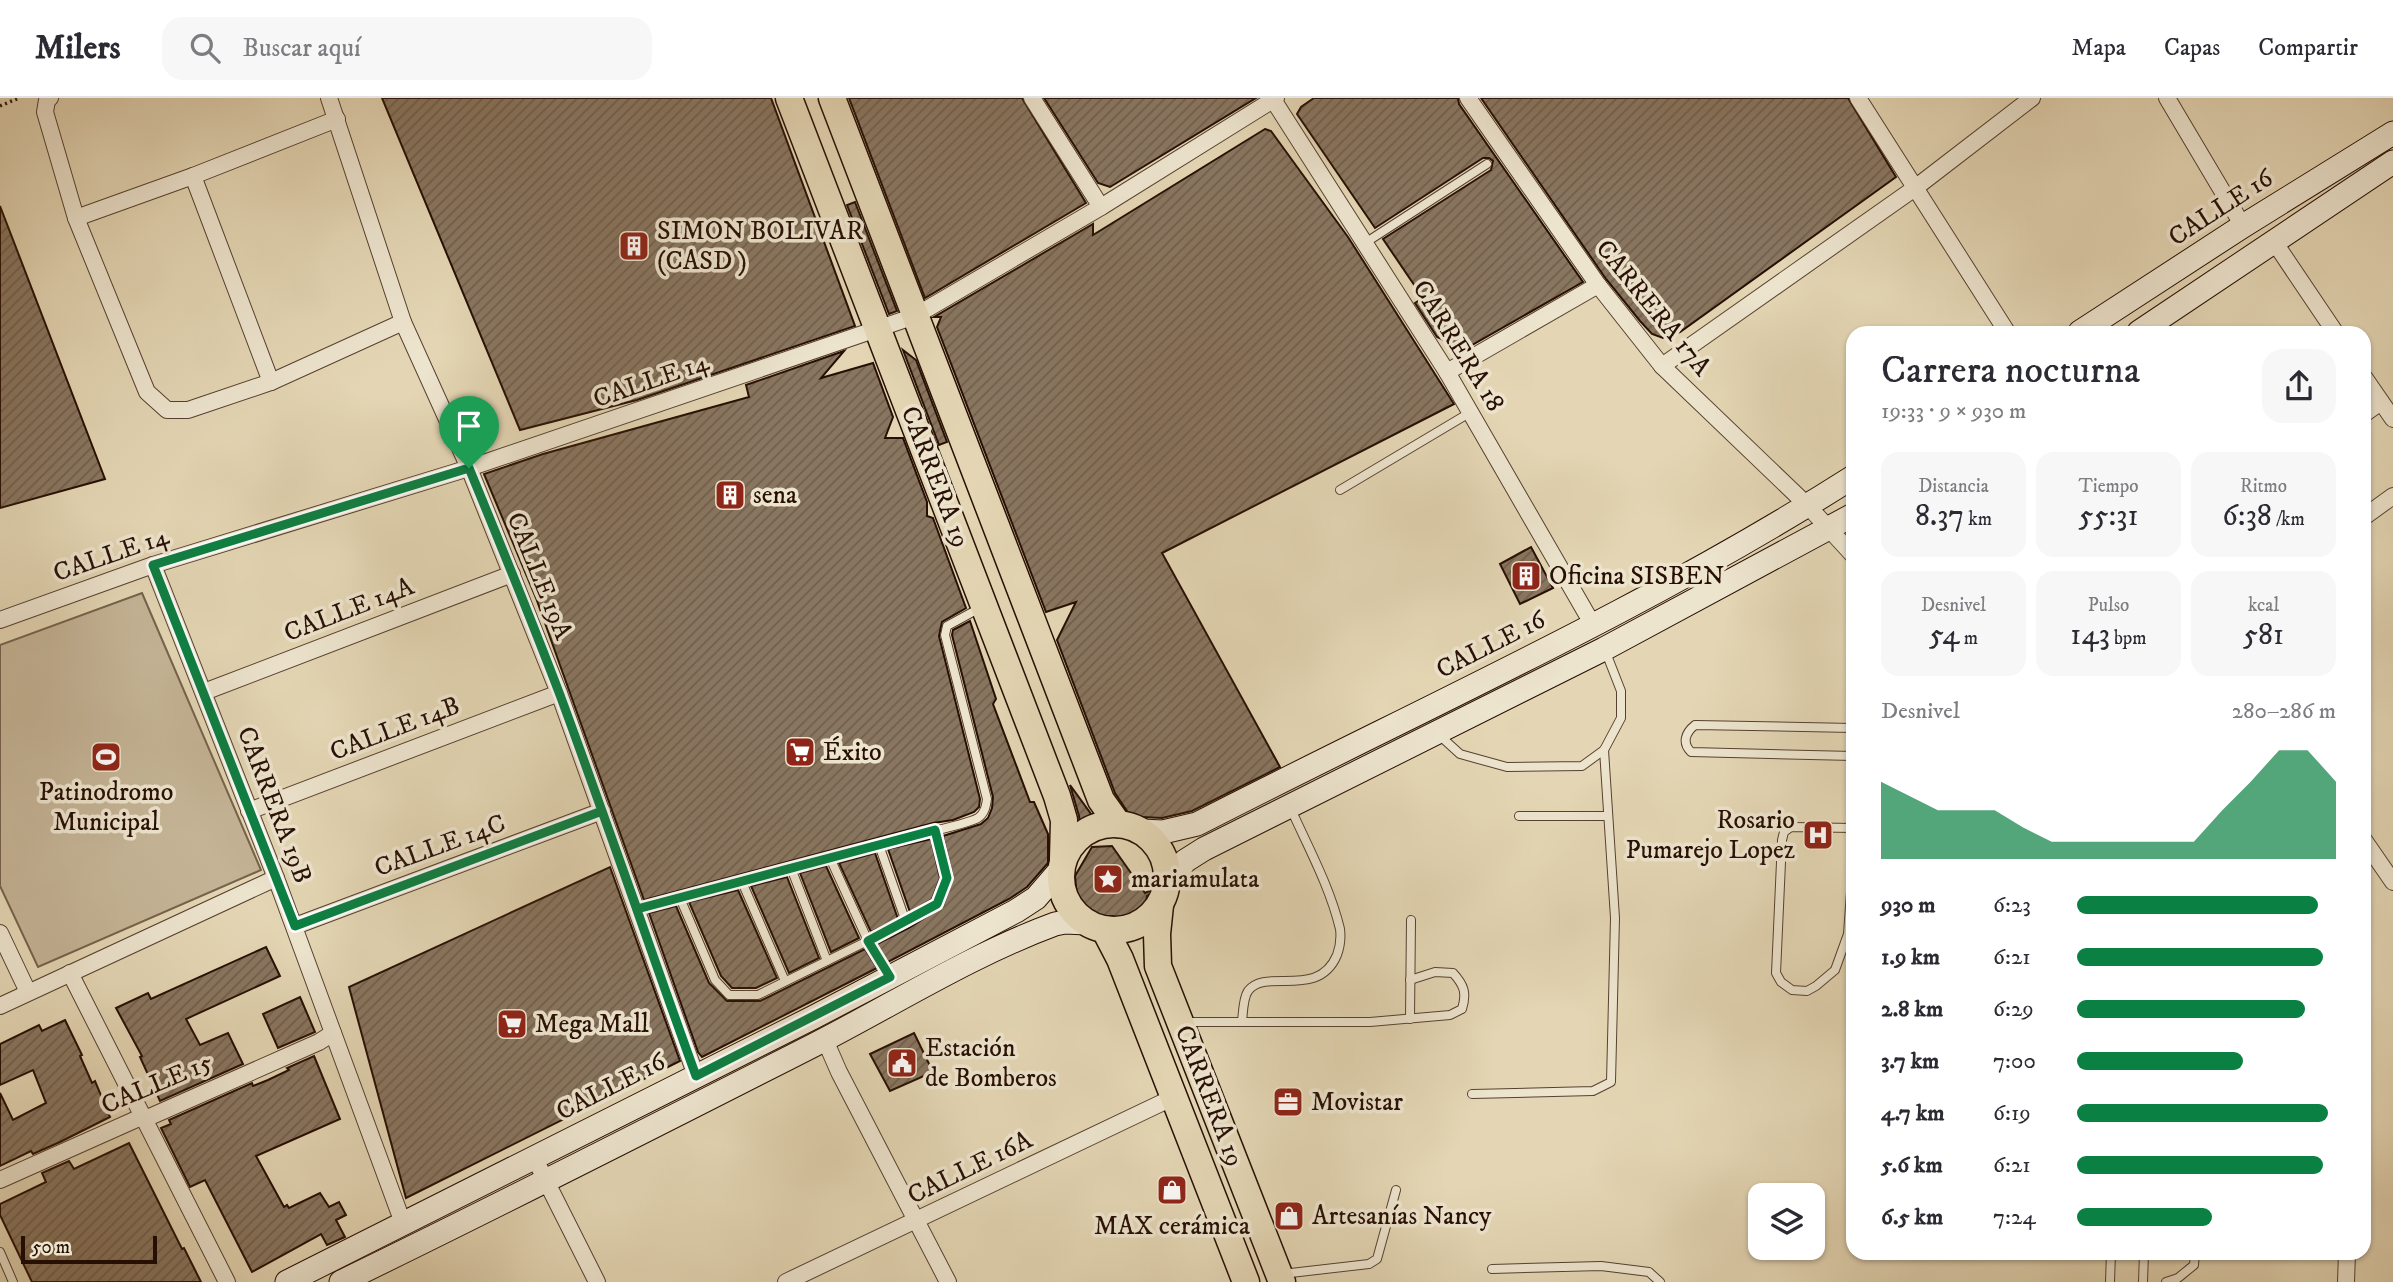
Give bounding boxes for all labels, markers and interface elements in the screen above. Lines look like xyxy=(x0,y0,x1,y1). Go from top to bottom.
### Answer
search box xyxy=(162,17,652,80)
text: Milers xyxy=(35,28,120,69)
icon: search xyxy=(186,29,224,67)
text: Buscar aquí xyxy=(242,32,361,65)
text: Mapa xyxy=(2072,33,2126,63)
text: Capas xyxy=(2164,33,2220,63)
text: Compartir xyxy=(2258,33,2358,63)
street label: CALLE 16 xyxy=(2162,161,2281,254)
place label: SIMON BOLIVAR (CASD ) xyxy=(657,215,863,278)
building icon: SIMON BOLIVAR (CASD ) xyxy=(617,229,651,263)
street label: CARRERA 17A xyxy=(1588,233,1718,383)
street label: CARRERA 18 xyxy=(1405,274,1511,418)
street label: CALLE 14 xyxy=(589,346,714,416)
text: Carrera nocturna xyxy=(1881,347,2140,395)
button: share xyxy=(2262,349,2336,423)
pin xyxy=(439,396,499,468)
text: 19:33 · 9 × 930 m xyxy=(1881,397,2026,426)
street label: CARRERA 19 xyxy=(893,402,977,552)
icon: arrive xyxy=(450,407,488,445)
text: Distancia xyxy=(1918,475,1989,498)
text: Tiempo xyxy=(2078,475,2139,498)
text: Ritmo xyxy=(2240,475,2287,498)
building icon: sena xyxy=(713,478,747,512)
place label: sena xyxy=(753,479,797,512)
text: 8.37 xyxy=(1915,498,1964,535)
text: 55:31 xyxy=(2079,498,2138,535)
text: 6:38 xyxy=(2222,498,2272,535)
street label: CALLE 19A xyxy=(499,508,580,645)
text: km xyxy=(1964,508,1992,531)
text: /km xyxy=(2272,508,2305,531)
street label: CALLE 14 xyxy=(49,520,174,590)
building icon: Oficina SISBEN xyxy=(1509,559,1543,593)
place label: Oficina SISBEN xyxy=(1549,560,1724,593)
street label: CALLE 14A xyxy=(279,570,419,650)
text: Desnivel xyxy=(1921,594,1986,617)
text: Pulso xyxy=(2088,594,2129,617)
text: kcal xyxy=(2248,594,2279,617)
street label: CALLE 16 xyxy=(1431,603,1552,687)
text: 54 xyxy=(1929,617,1960,654)
text: 143 xyxy=(2070,617,2110,654)
text: 581 xyxy=(2243,617,2284,654)
text: m xyxy=(1960,627,1978,650)
text: bpm xyxy=(2110,627,2147,650)
street label: CALLE 14B xyxy=(325,689,465,769)
text: Desnivel xyxy=(1881,697,1960,726)
text: 280–286 m xyxy=(2232,697,2336,726)
street label: CARRERA 19B xyxy=(229,722,319,888)
supermarket icon: Éxito xyxy=(783,735,817,769)
place label: Éxito xyxy=(823,736,882,769)
sports icon: Patinodromo Municipal xyxy=(89,740,123,774)
place label: Patinodromo Municipal xyxy=(39,776,173,839)
place label: Rosario Pumarejo Lopez xyxy=(1625,804,1795,867)
street label: CALLE 14C xyxy=(370,807,510,885)
hospital icon: Rosario Pumarejo Lopez xyxy=(1801,818,1835,852)
place icon: mariamulata xyxy=(1091,862,1125,896)
place label: mariamulata xyxy=(1131,863,1259,896)
text: 930 m xyxy=(1881,891,1936,920)
text: 6:23 xyxy=(1993,891,2031,920)
text: 1.9 km xyxy=(1881,943,1940,972)
text: 6:21 xyxy=(1993,943,2031,972)
text: 2.8 km xyxy=(1881,995,1943,1024)
text: 6:29 xyxy=(1993,995,2034,1024)
supermarket icon: Mega Mall xyxy=(495,1007,529,1041)
place label: Mega Mall xyxy=(535,1008,649,1041)
street label: CARRERA 19 xyxy=(1167,1021,1251,1171)
place label: Estación de Bomberos xyxy=(925,1032,1057,1095)
street label: CALLE 16 xyxy=(551,1045,672,1129)
street label: CALLE 15 xyxy=(96,1046,218,1122)
public building icon: Estación de Bomberos xyxy=(885,1046,919,1080)
text: 3.7 km xyxy=(1881,1047,1939,1076)
text: 7:00 xyxy=(1993,1047,2036,1076)
office icon: Movistar xyxy=(1271,1085,1305,1119)
place label: Movistar xyxy=(1311,1086,1403,1119)
text: 4.7 km xyxy=(1881,1099,1945,1128)
text: 6:19 xyxy=(1993,1099,2031,1128)
street label: CALLE 16A xyxy=(902,1123,1038,1212)
text: 5.6 km xyxy=(1881,1151,1943,1180)
text: 6:21 xyxy=(1993,1151,2031,1180)
shop icon: MAX cerámica xyxy=(1155,1173,1189,1207)
map controls xyxy=(1748,1183,1825,1260)
button: layers xyxy=(1748,1183,1825,1260)
shop icon: Artesanías Nancy xyxy=(1272,1199,1306,1233)
place label: Artesanías Nancy xyxy=(1312,1200,1492,1233)
text: 6.5 km xyxy=(1881,1203,1943,1232)
text: 7:24 xyxy=(1993,1203,2036,1232)
place label: MAX cerámica xyxy=(1094,1210,1250,1243)
scale bar xyxy=(21,1233,158,1265)
text: 50 m xyxy=(32,1236,70,1259)

